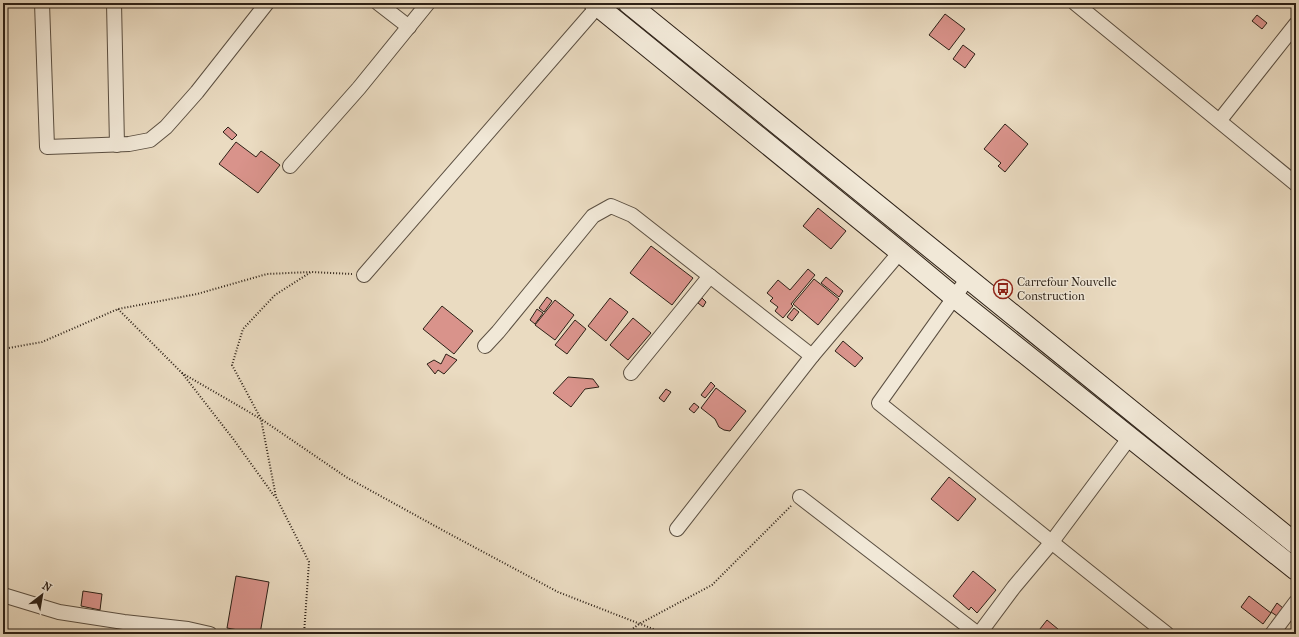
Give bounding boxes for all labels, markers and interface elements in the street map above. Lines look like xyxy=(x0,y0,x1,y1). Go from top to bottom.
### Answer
place label: Carrefour Nouvelle Construction xyxy=(1017,275,1117,303)
bus stop icon: Carrefour Nouvelle Construction xyxy=(992,278,1014,300)
north arrow xyxy=(22,575,62,615)
text: N xyxy=(40,579,54,595)

